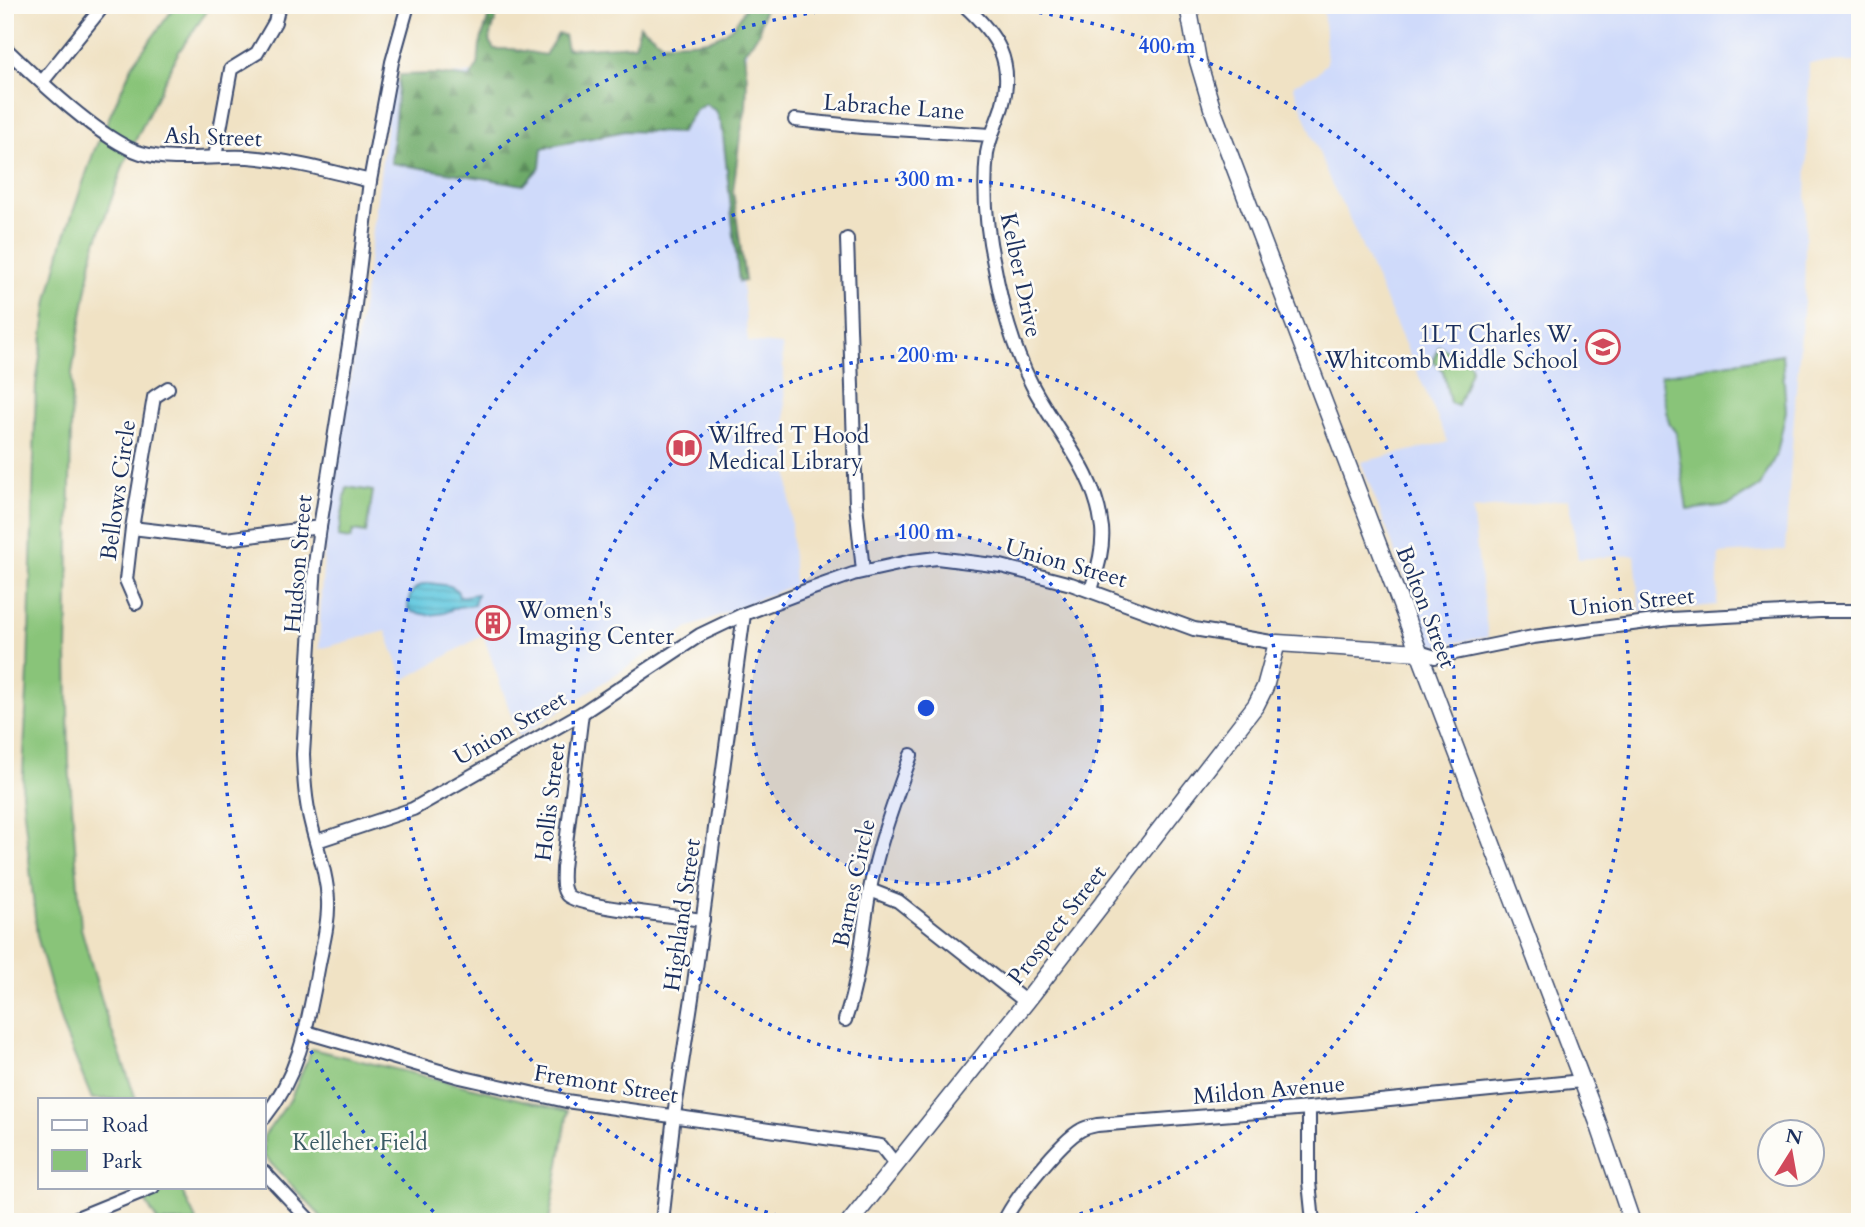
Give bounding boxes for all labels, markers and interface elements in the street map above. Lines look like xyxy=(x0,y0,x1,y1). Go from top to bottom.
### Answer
text: 400 m xyxy=(1138,32,1196,61)
street label: Labrache Lane xyxy=(822,87,966,127)
street label: Ash Street xyxy=(163,120,263,154)
text: 300 m xyxy=(897,165,955,194)
street label: Kelber Drive xyxy=(993,210,1049,340)
place label: 1LT Charles W. Whitcomb Middle School xyxy=(1324,319,1578,376)
school or university icon: 1LT Charles W. Whitcomb Middle School xyxy=(1584,328,1622,366)
text: 200 m xyxy=(897,341,955,370)
street label: Bellows Circle xyxy=(93,418,143,562)
place label: Wilfred T Hood Medical Library xyxy=(707,420,870,477)
library icon: Wilfred T Hood Medical Library xyxy=(665,429,703,467)
street label: Hudson Street xyxy=(277,494,319,634)
text: 100 m xyxy=(897,518,955,547)
street label: Union Street xyxy=(1001,531,1131,595)
street label: Bolton Street xyxy=(1389,542,1463,672)
street label: Union Street xyxy=(1568,580,1696,624)
place label: Women's Imaging Center xyxy=(517,595,675,652)
building icon: Women's Imaging Center xyxy=(474,604,512,642)
street label: Union Street xyxy=(448,683,572,773)
centre of rings xyxy=(914,696,938,720)
street label: Hollis Street xyxy=(527,741,573,863)
street label: Barnes Circle xyxy=(825,816,883,950)
street label: Highland Street xyxy=(656,837,708,993)
street label: Prospect Street xyxy=(1000,859,1114,991)
street label: Fremont Street xyxy=(532,1057,680,1111)
street label: Mildon Avenue xyxy=(1192,1068,1346,1112)
legend xyxy=(38,1098,266,1188)
text: Road xyxy=(102,1111,148,1140)
north arrow xyxy=(1756,1118,1826,1188)
text: N xyxy=(1783,1123,1805,1152)
park label: Kelleher Field xyxy=(292,1127,428,1158)
text: Park xyxy=(102,1147,143,1176)

